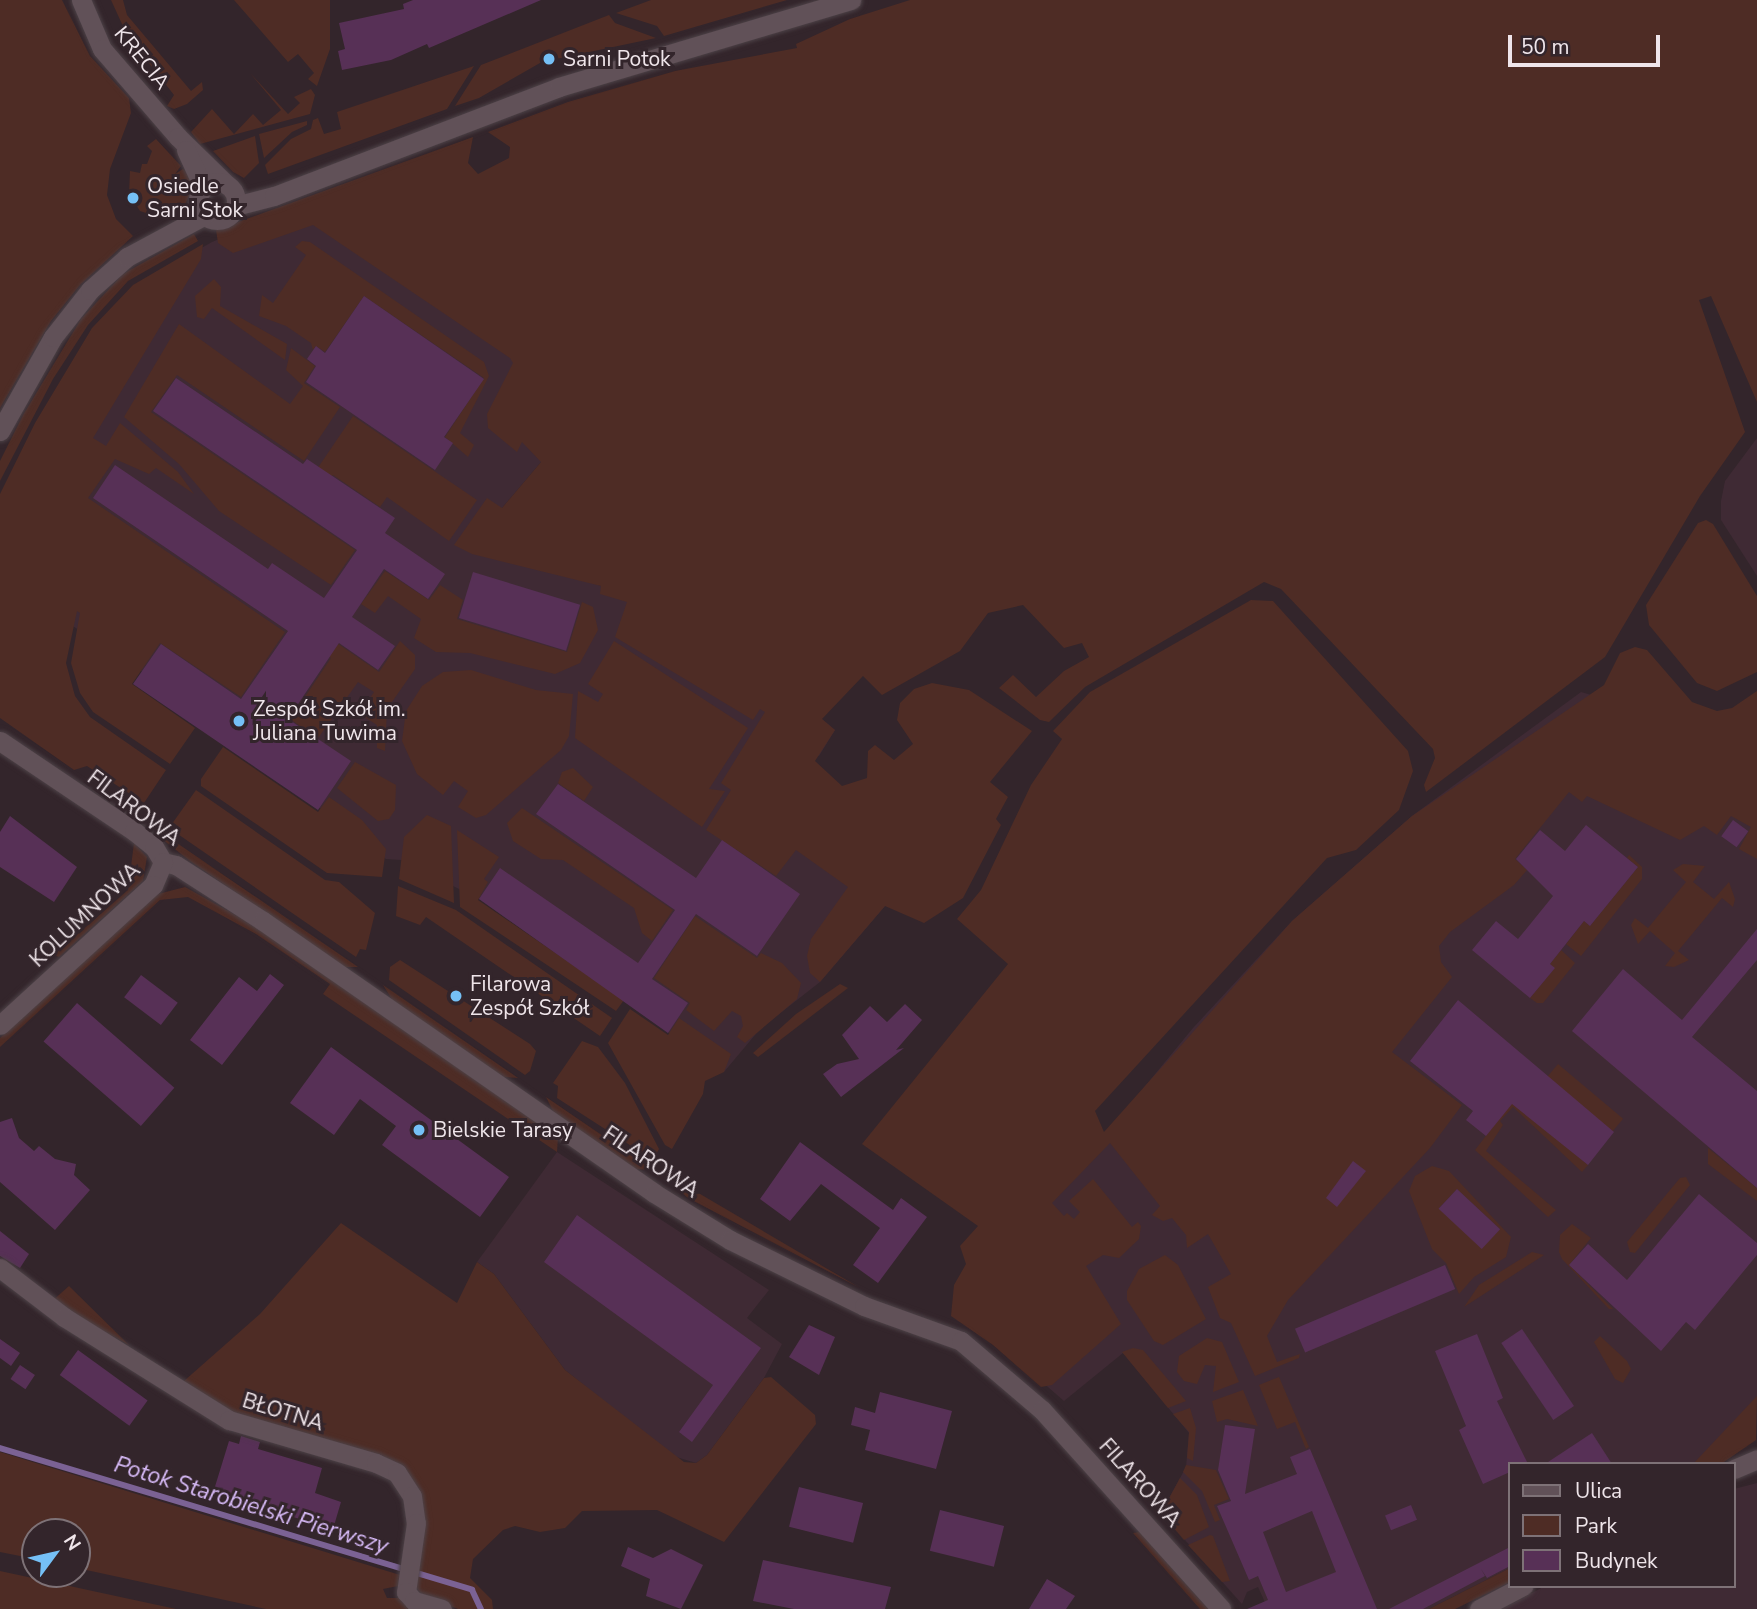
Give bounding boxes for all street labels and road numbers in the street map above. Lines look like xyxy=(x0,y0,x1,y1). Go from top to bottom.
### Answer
street label: KRECIA xyxy=(109,21,175,95)
street label: FILAROWA xyxy=(82,765,186,851)
street label: KOLUMNOWA xyxy=(25,858,145,972)
street label: FILAROWA xyxy=(598,1121,704,1203)
street label: BŁOTNA xyxy=(239,1388,327,1436)
street label: FILAROWA xyxy=(1094,1434,1186,1532)

